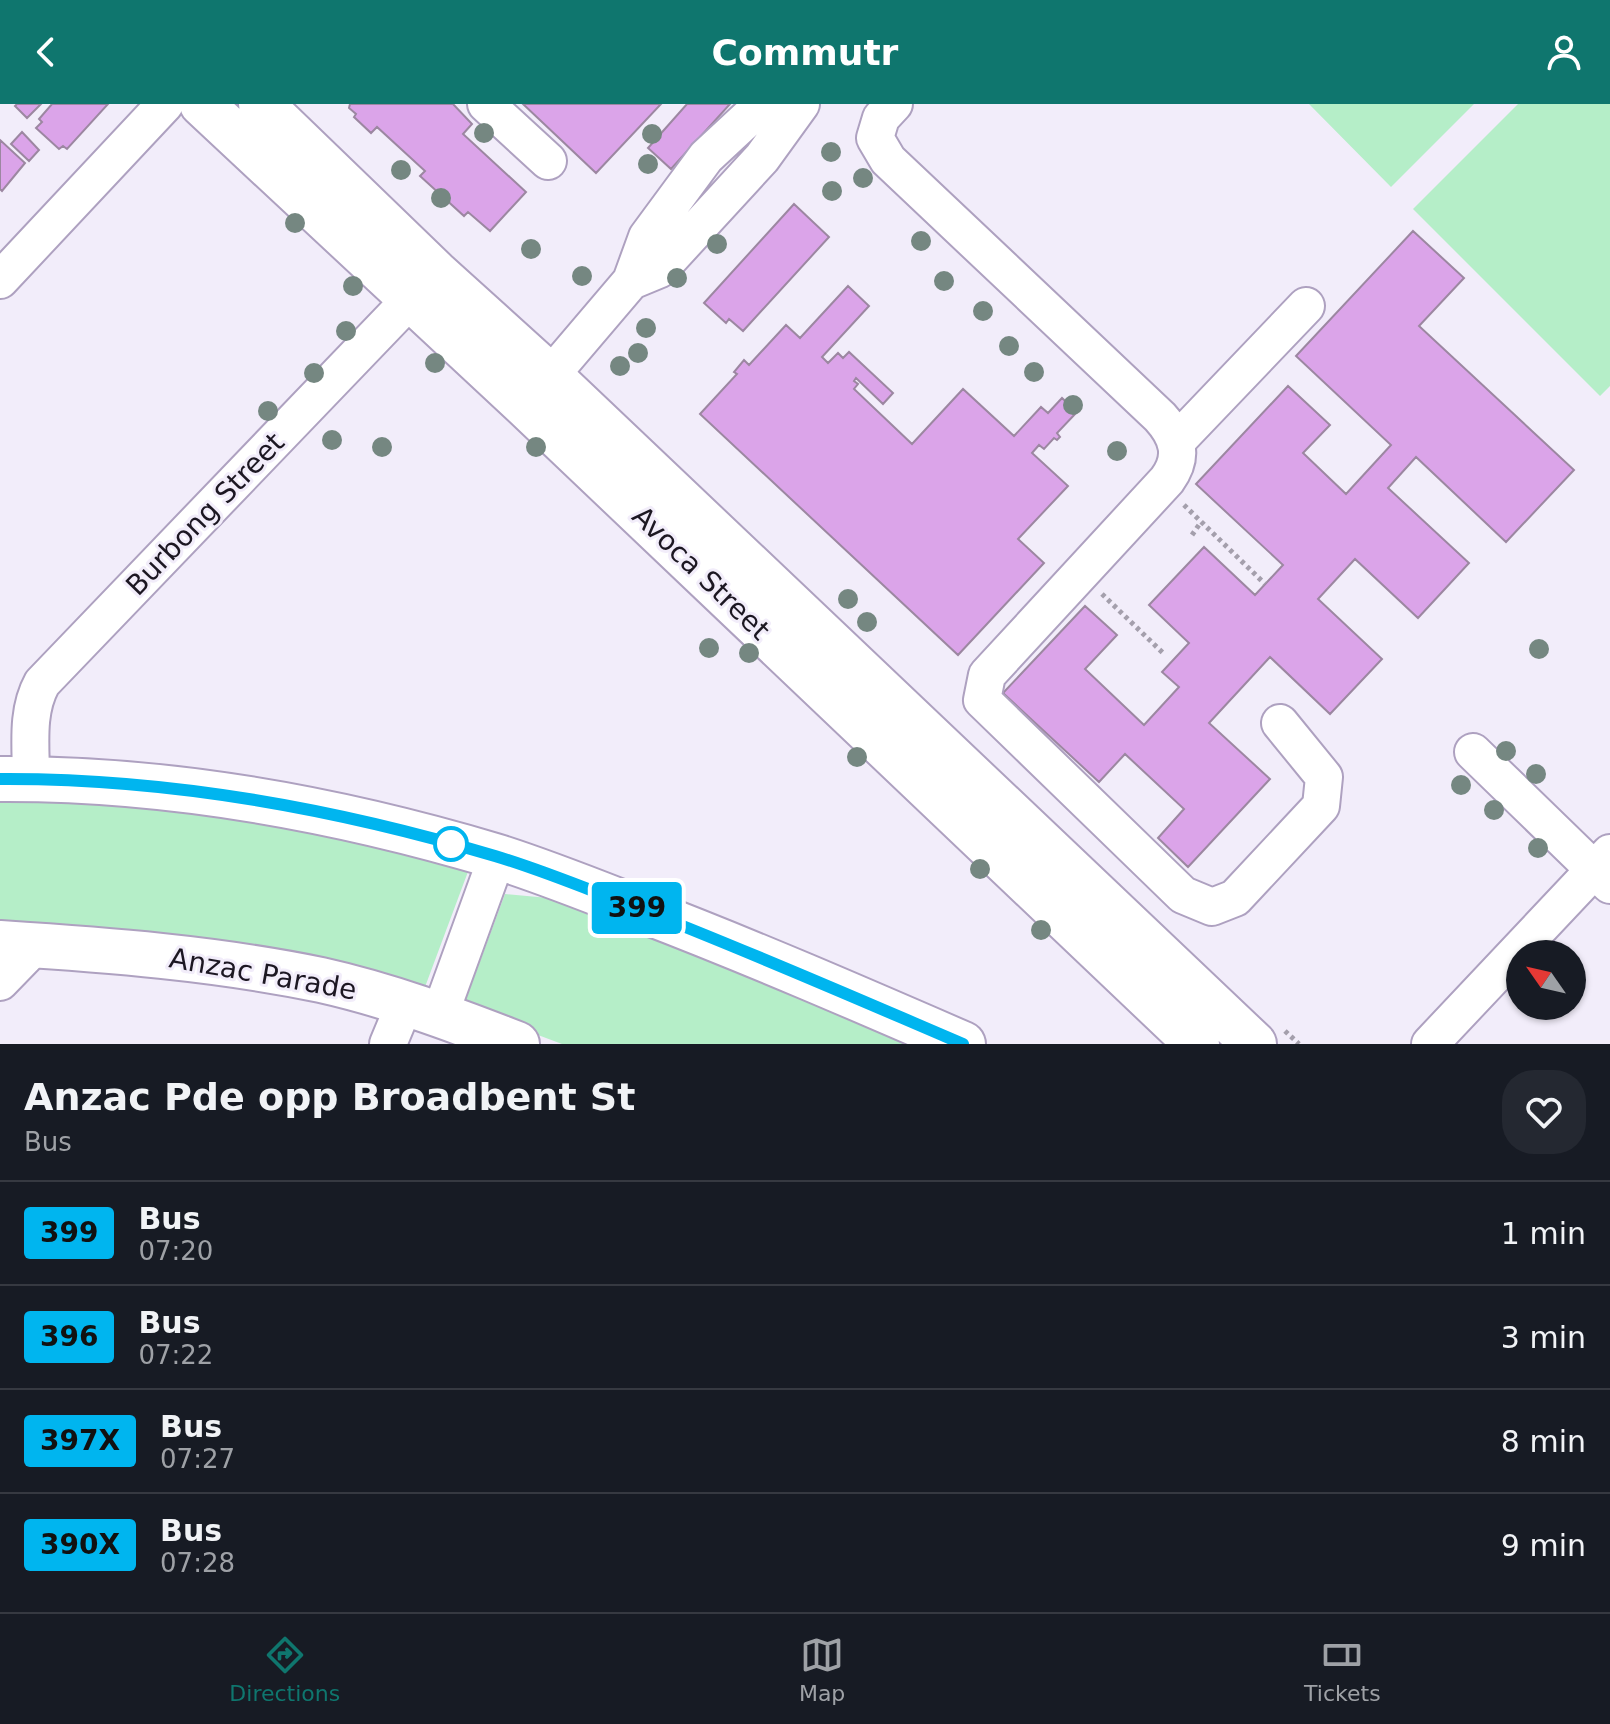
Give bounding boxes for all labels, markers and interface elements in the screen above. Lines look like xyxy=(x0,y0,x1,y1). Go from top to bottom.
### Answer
icon: back xyxy=(24,30,68,74)
icon: person xyxy=(1542,30,1586,74)
text: Commutr xyxy=(712,32,898,73)
street label: Burbong Street xyxy=(119,426,291,602)
street label: Avoca Street xyxy=(626,499,776,647)
unlabelled marker xyxy=(434,827,468,861)
line badge: 399 xyxy=(591,882,683,934)
text: 399 xyxy=(608,891,666,924)
north arrow xyxy=(1506,940,1586,1020)
map controls xyxy=(1506,940,1586,1020)
street label: Anzac Parade xyxy=(167,941,359,1007)
button: heart xyxy=(1502,1070,1586,1154)
text: Anzac Pde opp Broadbent St xyxy=(24,1075,635,1119)
text: Bus xyxy=(24,1127,72,1157)
text: Bus xyxy=(138,1201,201,1236)
text: 399 xyxy=(40,1216,98,1249)
text: 1 min xyxy=(1501,1216,1586,1251)
text: 07:20 xyxy=(138,1236,213,1266)
text: Bus xyxy=(138,1305,201,1340)
text: 396 xyxy=(40,1320,98,1353)
text: 3 min xyxy=(1501,1320,1586,1355)
text: 07:22 xyxy=(138,1340,213,1370)
text: Bus xyxy=(160,1409,222,1444)
text: 397X xyxy=(40,1424,120,1457)
text: 8 min xyxy=(1501,1424,1586,1459)
text: 07:27 xyxy=(160,1444,235,1474)
text: Bus xyxy=(160,1513,222,1548)
text: 390X xyxy=(40,1528,120,1561)
text: 9 min xyxy=(1501,1528,1586,1563)
text: 07:28 xyxy=(160,1548,235,1578)
tab: Directions xyxy=(229,1633,340,1706)
tab: Map xyxy=(799,1633,845,1706)
tab: Tickets xyxy=(1304,1633,1381,1706)

